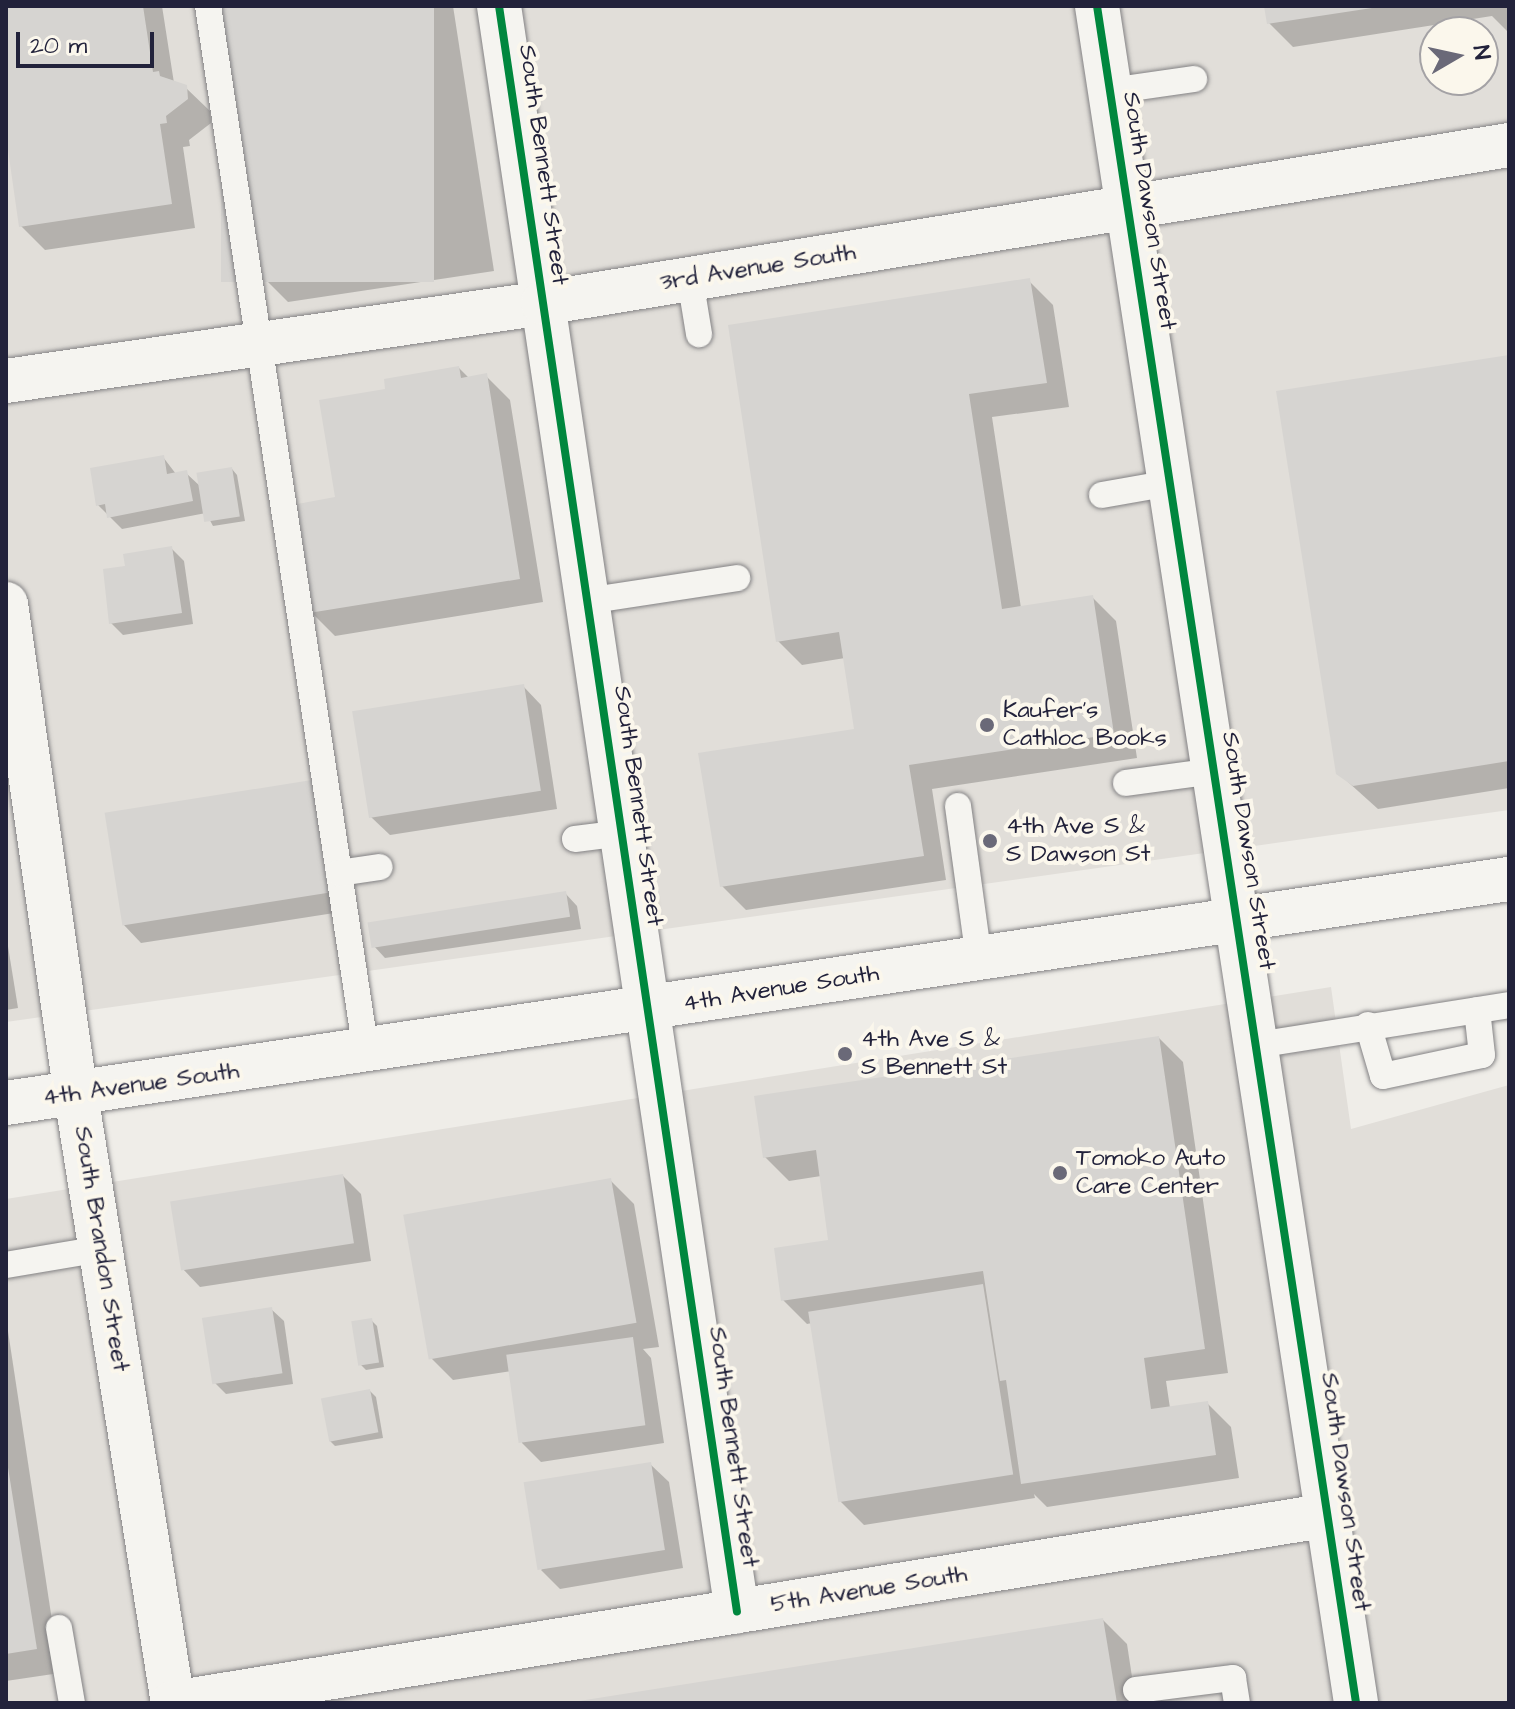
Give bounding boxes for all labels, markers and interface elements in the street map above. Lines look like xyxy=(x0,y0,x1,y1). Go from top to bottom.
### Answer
scale bar xyxy=(20,16,158,66)
north arrow xyxy=(1419,16,1499,96)
text: 20 m xyxy=(30,29,87,63)
street label: South Bennett Street xyxy=(512,43,574,287)
text: N xyxy=(1465,43,1498,62)
street label: South Dawson Street xyxy=(1116,90,1182,332)
street label: 3rd Avenue South xyxy=(658,238,858,298)
street label: South Bennett Street xyxy=(607,684,669,928)
place label: Kaufer's Cathloc Books xyxy=(1003,697,1167,753)
marker: Kaufer's Cathloc Books xyxy=(978,716,996,734)
street label: South Dawson Street xyxy=(1215,730,1281,972)
place label: 4th Ave S & S Dawson St xyxy=(1006,813,1150,869)
marker: 4th Ave S & S Dawson St xyxy=(981,832,999,850)
street label: 4th Avenue South xyxy=(681,959,881,1019)
place label: 4th Ave S & S Bennett St xyxy=(861,1026,1007,1082)
marker: 4th Ave S & S Bennett St xyxy=(836,1045,854,1063)
street label: 4th Avenue South xyxy=(41,1057,241,1113)
street label: South Brandon Street xyxy=(67,1124,135,1374)
place label: Tomoko Auto Care Center xyxy=(1076,1145,1225,1201)
marker: Tomoko Auto Care Center xyxy=(1051,1164,1069,1182)
street label: South Bennett Street xyxy=(702,1325,764,1569)
street label: South Dawson Street xyxy=(1314,1371,1376,1613)
street label: 5th Avenue South xyxy=(769,1560,969,1620)

